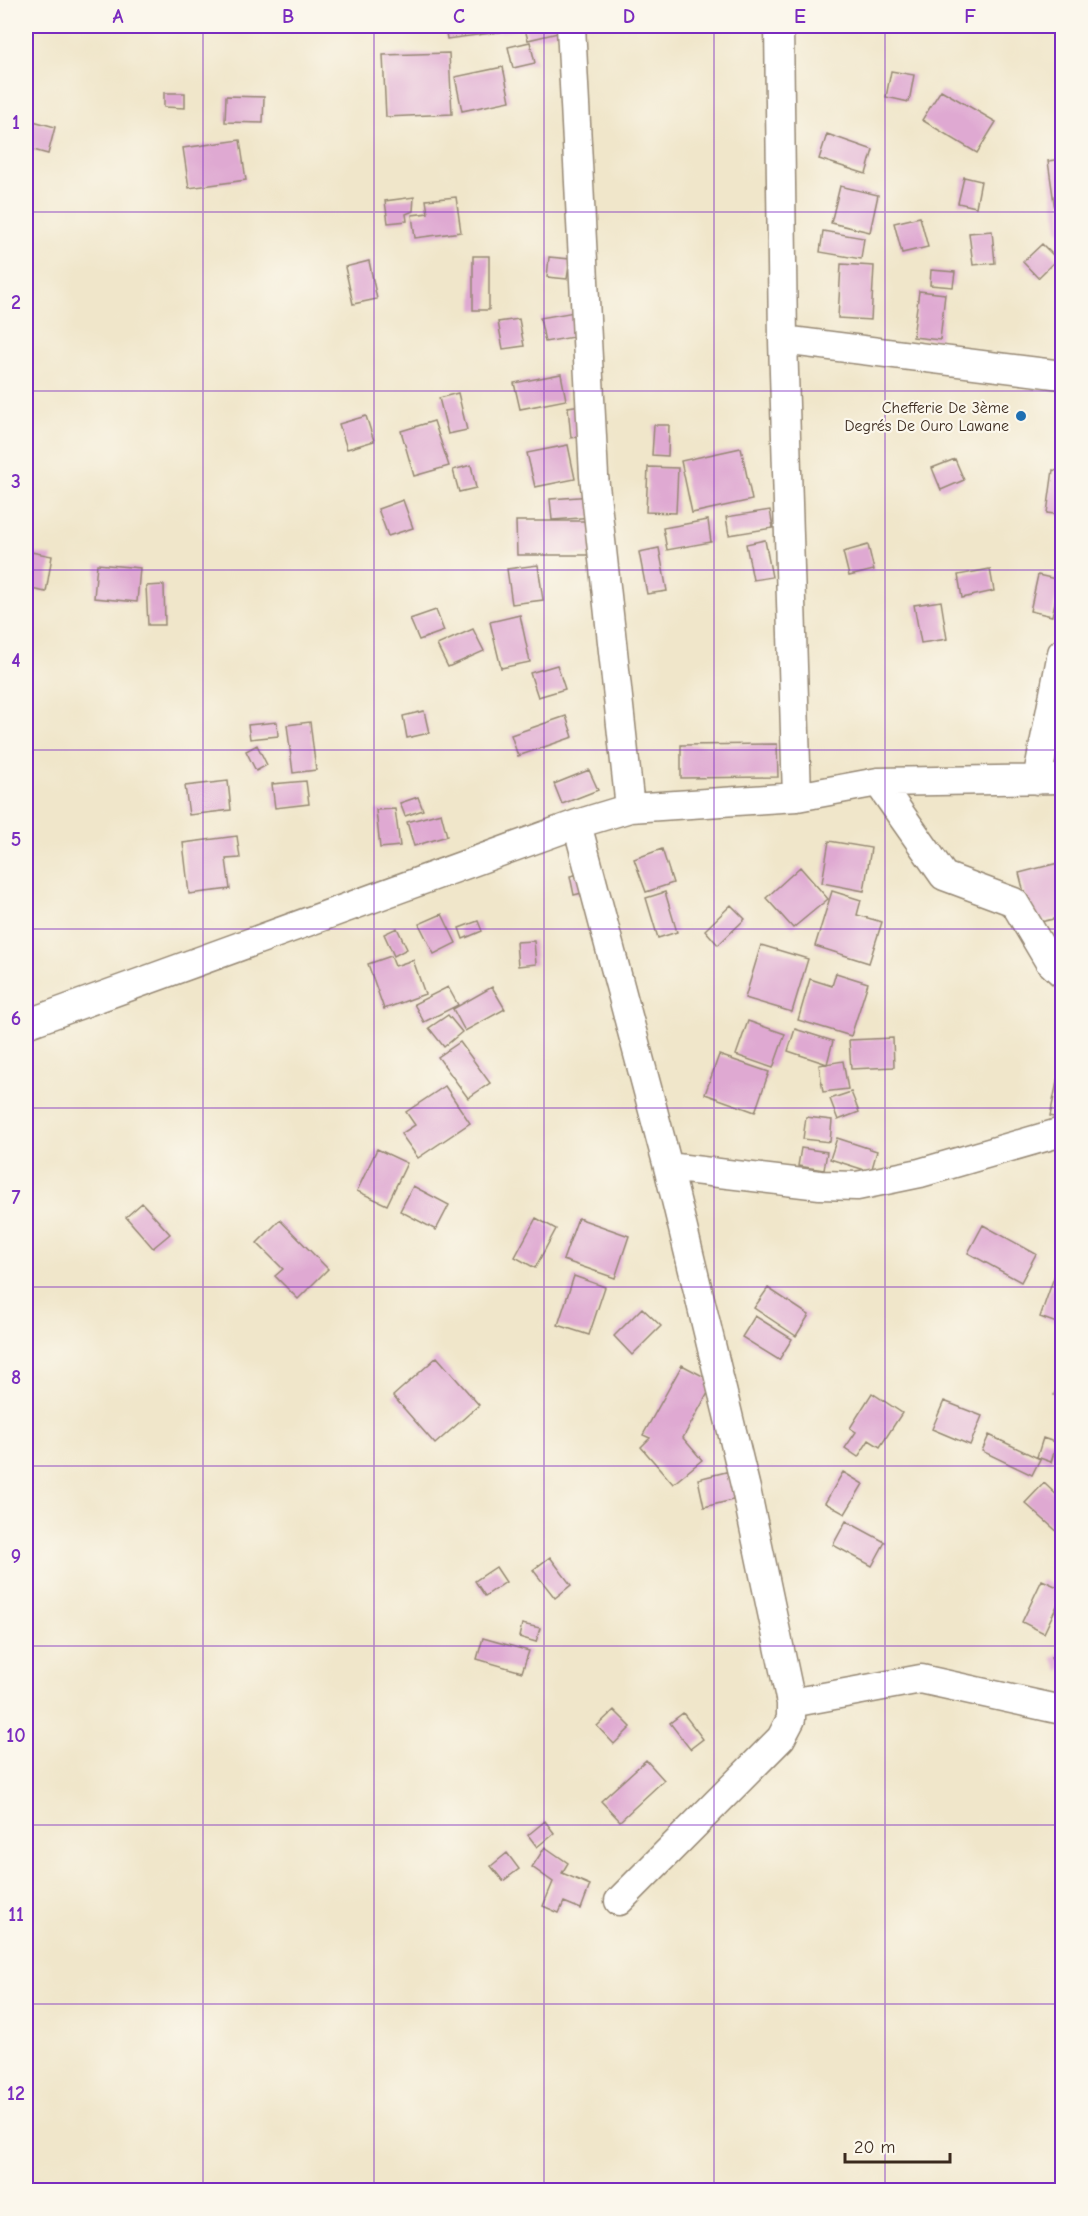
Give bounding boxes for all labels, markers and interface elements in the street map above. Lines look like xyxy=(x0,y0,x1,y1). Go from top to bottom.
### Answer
text: A xyxy=(112,5,124,28)
text: B xyxy=(282,5,294,28)
text: C xyxy=(453,5,465,28)
text: D xyxy=(623,5,635,28)
text: E xyxy=(794,5,806,28)
text: F xyxy=(964,5,976,28)
text: 1 xyxy=(12,111,20,134)
text: 2 xyxy=(11,291,21,314)
place label: Chefferie De 3ème Degrés De Ouro Lawane xyxy=(844,399,1009,435)
marker: Chefferie De 3ème Degrés De Ouro Lawane xyxy=(1014,409,1028,423)
text: 3 xyxy=(11,470,21,493)
text: 4 xyxy=(11,649,21,672)
text: 5 xyxy=(11,828,21,851)
text: 6 xyxy=(11,1007,21,1030)
text: 7 xyxy=(12,1186,21,1209)
text: 8 xyxy=(11,1366,21,1389)
text: 9 xyxy=(11,1545,21,1568)
text: 10 xyxy=(6,1724,26,1747)
text: 11 xyxy=(8,1903,24,1926)
text: 12 xyxy=(7,2082,25,2105)
scale bar xyxy=(845,2126,950,2164)
text: 20 m xyxy=(854,2137,895,2158)

